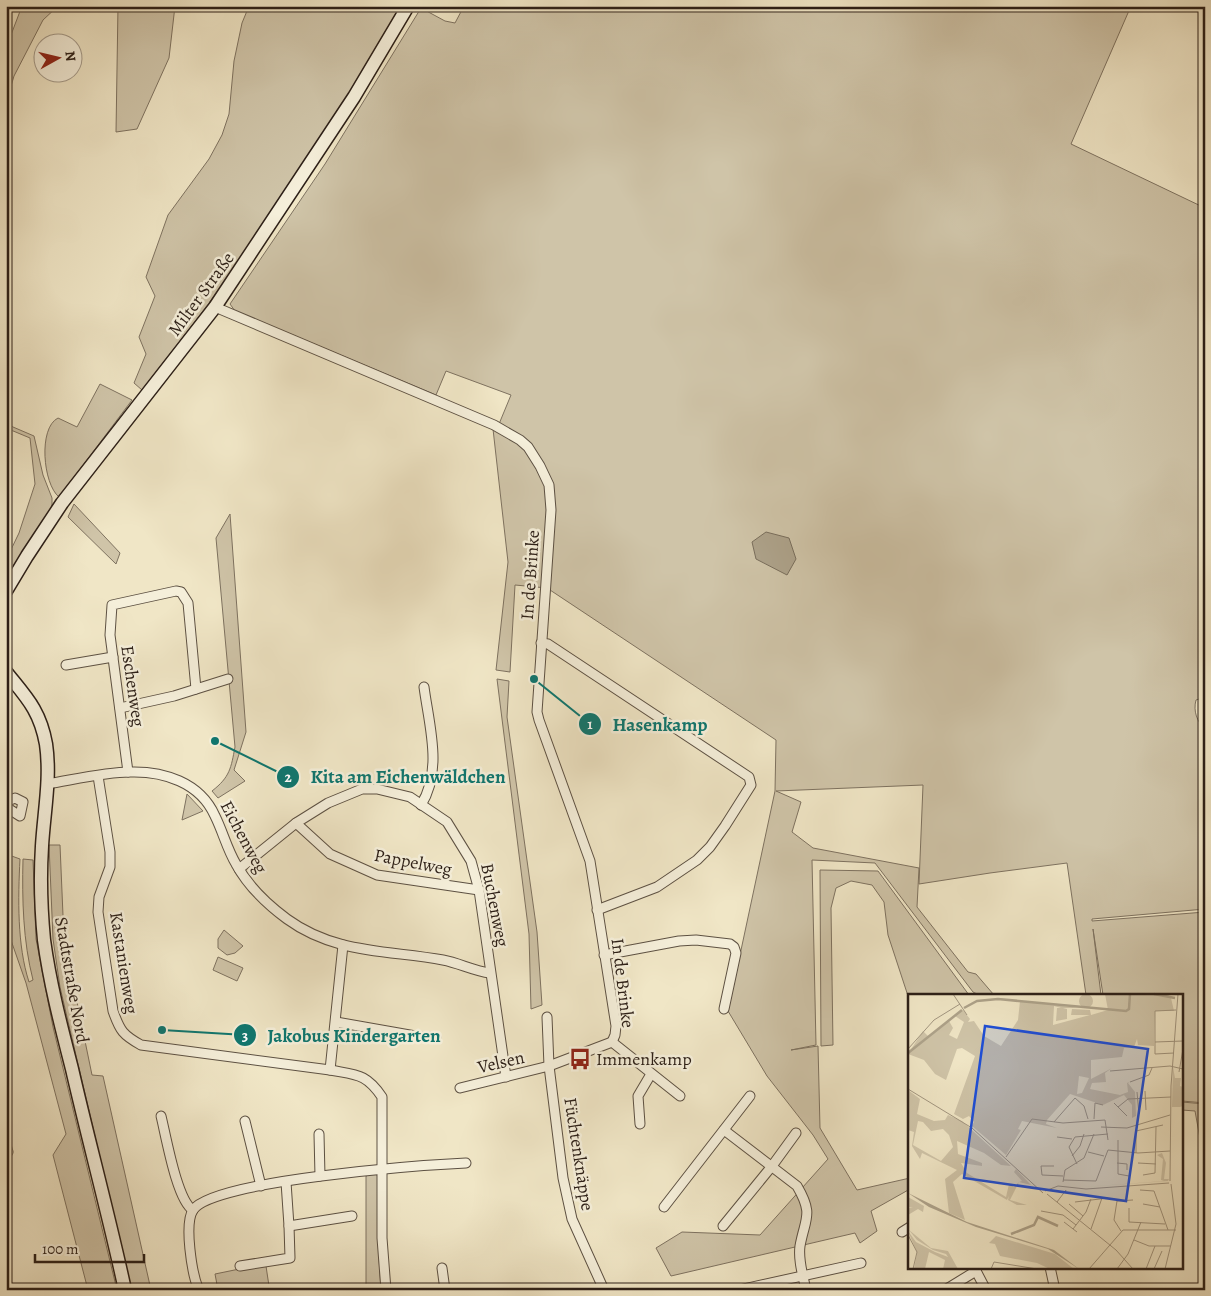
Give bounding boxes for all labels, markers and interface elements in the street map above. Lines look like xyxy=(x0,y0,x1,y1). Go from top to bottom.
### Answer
north arrow xyxy=(32,32,82,82)
text: N xyxy=(60,50,80,63)
street label: Milter Straße xyxy=(162,247,240,341)
street label: In de Brinke xyxy=(515,529,545,621)
street label: Eschenweg xyxy=(115,644,151,728)
callout: Hasenkamp xyxy=(578,707,718,741)
text: Hasenkamp xyxy=(612,712,708,738)
text: 1 xyxy=(587,714,593,734)
callout: Kita am Eichenwäldchen xyxy=(276,760,516,794)
text: Kita am Eichenwäldchen xyxy=(310,764,506,790)
text: 2 xyxy=(284,767,292,787)
street label: Eichenweg xyxy=(215,796,273,878)
street label: Pappelweg xyxy=(372,843,454,881)
street label: Buchenweg xyxy=(475,861,515,949)
street label: Kastanienweg xyxy=(104,910,144,1016)
street label: Stadtstraße Nord xyxy=(49,915,95,1045)
street label: In de Brinke xyxy=(606,937,640,1029)
inset map xyxy=(908,994,1184,1268)
callout: Jakobus Kindergarten xyxy=(232,1018,451,1052)
text: Jakobus Kindergarten xyxy=(267,1023,441,1049)
text: 3 xyxy=(242,1026,248,1046)
street label: Velsen xyxy=(474,1045,527,1079)
bus stop icon: Immenkamp xyxy=(567,1046,593,1072)
place label: Immenkamp xyxy=(596,1047,692,1071)
street label: Füchtenknäppe xyxy=(558,1096,600,1212)
scale bar xyxy=(35,1231,144,1263)
text: 100 m xyxy=(42,1239,79,1259)

